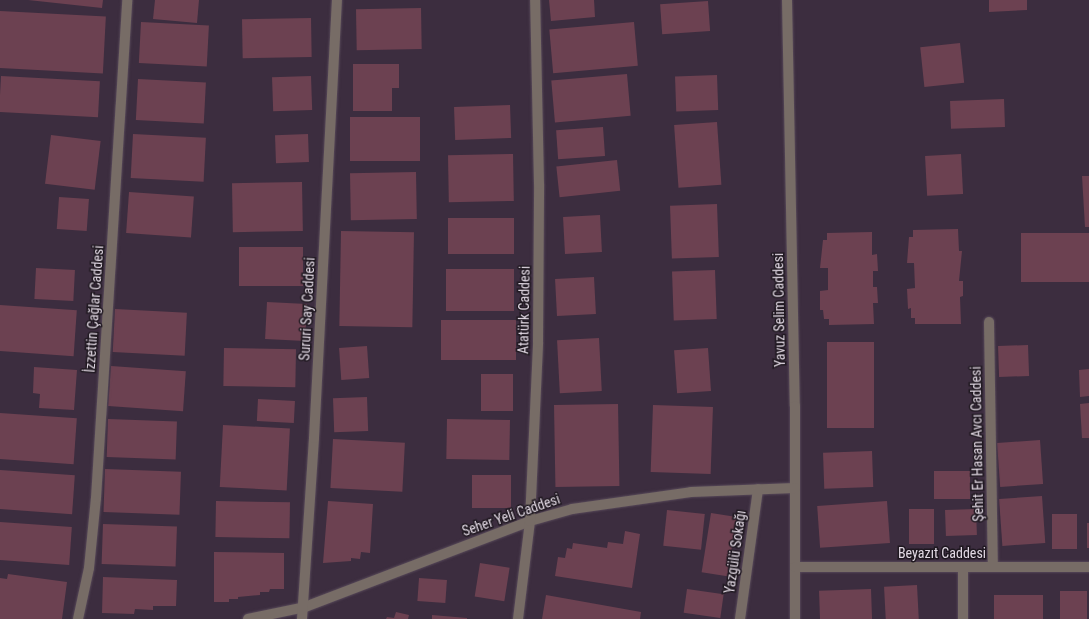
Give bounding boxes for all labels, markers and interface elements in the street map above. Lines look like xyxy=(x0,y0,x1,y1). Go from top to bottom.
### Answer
street label: İzzettin Çağlar Caddesi xyxy=(81,245,107,373)
street label: Yavuz Selim Caddesi xyxy=(770,253,788,367)
street label: Sururi Say Caddesi xyxy=(296,257,318,361)
street label: Atatürk Caddesi xyxy=(515,266,533,354)
street label: Şehit Er Hasan Avcı Caddesi xyxy=(967,366,987,522)
street label: Seher Yeli Caddesi xyxy=(460,490,562,540)
street label: Yazgülü Sokağı xyxy=(721,509,749,595)
street label: Beyazıt Caddesi xyxy=(898,545,986,561)

